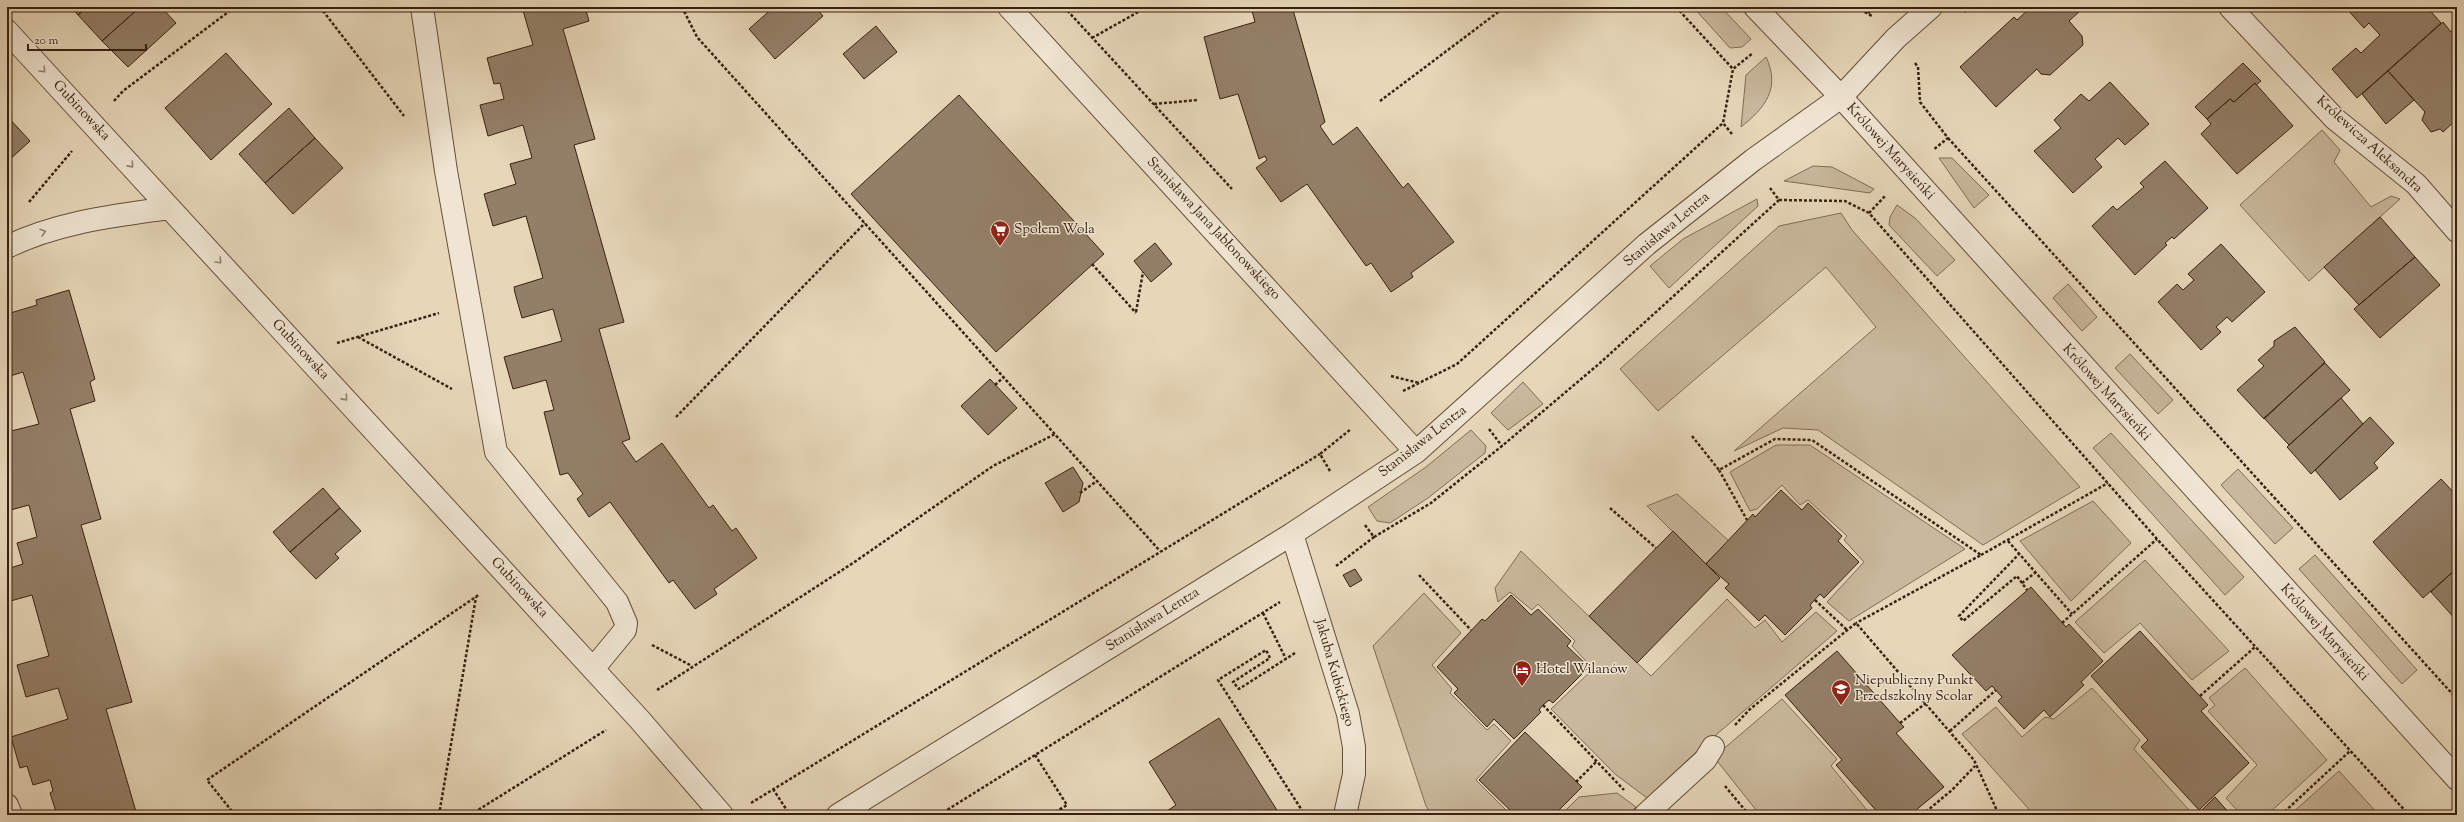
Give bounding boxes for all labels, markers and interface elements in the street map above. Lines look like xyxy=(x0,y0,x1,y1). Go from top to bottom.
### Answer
scale bar xyxy=(28,26,146,52)
text: 20 m xyxy=(34,32,59,50)
one-way arrow xyxy=(38,65,45,72)
street label: Gubinowska xyxy=(48,76,115,146)
street label: Królewicza Aleksandra xyxy=(2311,92,2427,199)
street label: Królowej Marysieńki xyxy=(1841,99,1939,205)
street label: Stanisława Jana Jabłonowskiego xyxy=(1141,153,1285,305)
one-way arrow xyxy=(126,161,133,168)
street label: Stanisława Lentza xyxy=(1620,188,1715,272)
supermarket icon: Społem Wola xyxy=(989,219,1011,247)
place label: Społem Wola xyxy=(1014,220,1095,240)
one-way arrow xyxy=(39,228,46,237)
one-way arrow xyxy=(214,256,221,264)
street label: Gubinowska xyxy=(267,315,334,385)
street label: Królowej Marysieńki xyxy=(2057,340,2155,446)
one-way arrow xyxy=(340,393,347,401)
street label: Stanisława Lentza xyxy=(1375,401,1472,483)
street label: Gubinowska xyxy=(486,553,553,623)
street label: Królowej Marysieńki xyxy=(2275,580,2373,686)
street label: Stanisława Lentza xyxy=(1102,583,1204,657)
street label: Jakuba Kubickiego xyxy=(1309,616,1359,729)
hotel icon: Hotel Wilanów xyxy=(1511,659,1533,687)
place label: Hotel Wilanów xyxy=(1536,660,1628,680)
place label: Niepubliczny Punkt Przedszkolny Scolar xyxy=(1855,671,1974,707)
school or university icon: Niepubliczny Punkt Przedszkolny Scolar xyxy=(1830,678,1852,706)

